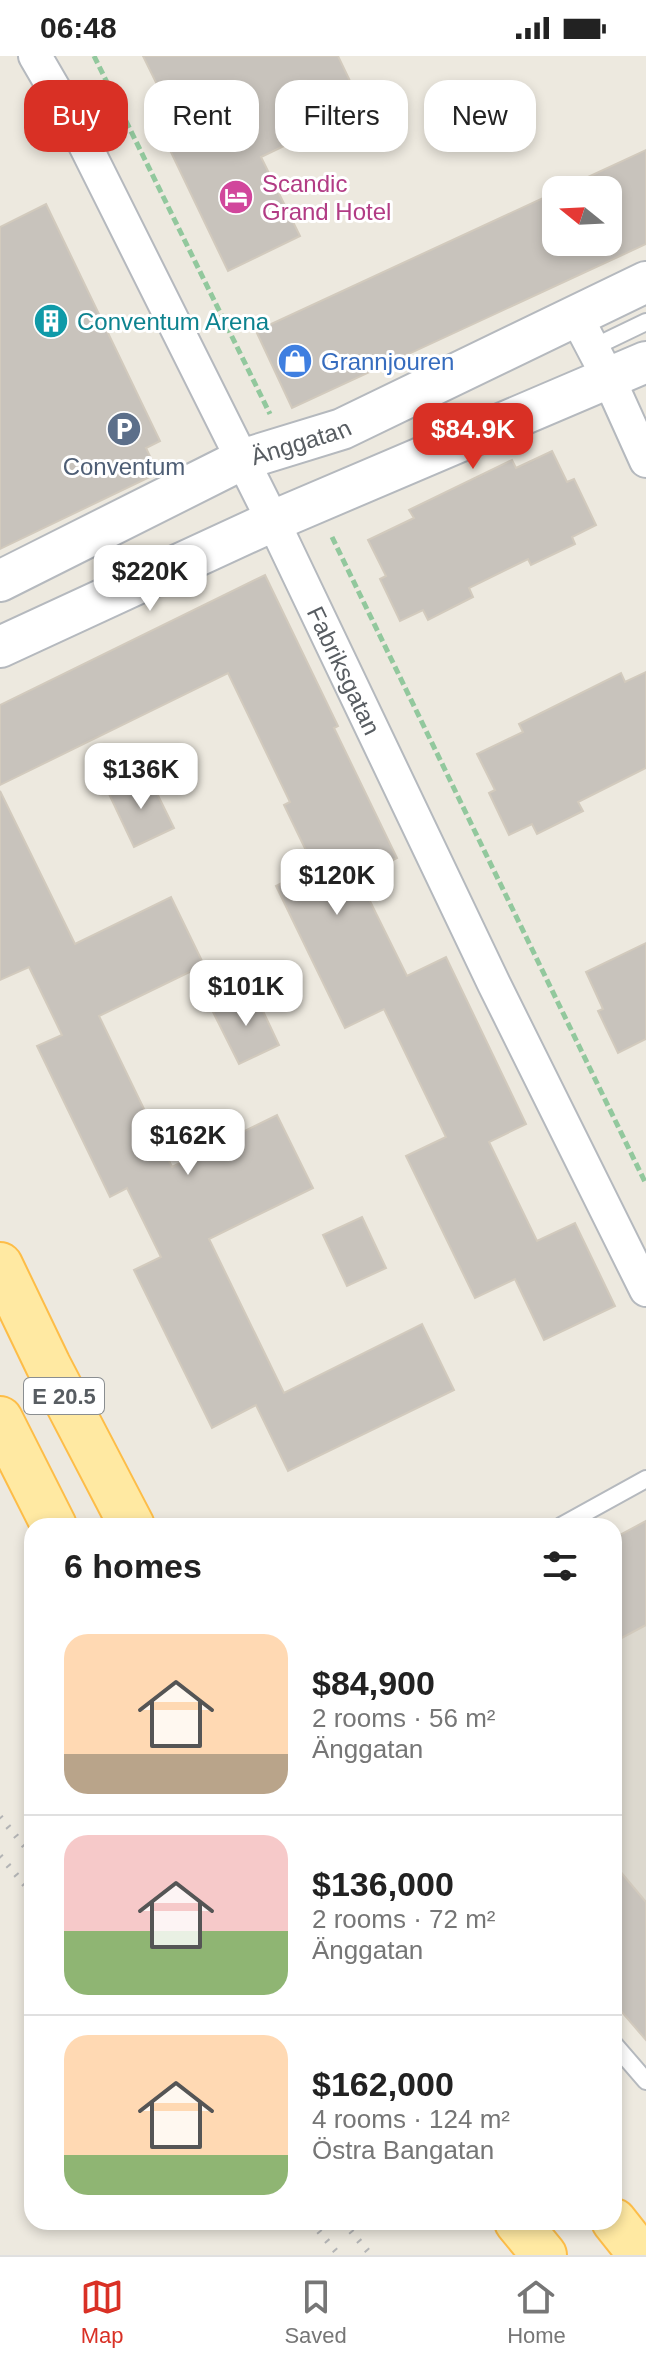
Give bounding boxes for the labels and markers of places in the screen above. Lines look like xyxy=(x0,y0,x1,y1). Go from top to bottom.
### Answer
place label: Scandic Grand Hotel xyxy=(262,170,391,225)
hotel icon: Scandic Grand Hotel xyxy=(217,178,255,216)
building icon: Conventum Arena xyxy=(32,302,70,340)
place label: Conventum Arena xyxy=(77,308,270,335)
shop icon: Grannjouren xyxy=(276,342,314,380)
place label: Grannjouren xyxy=(321,348,454,375)
pin: $84.9K xyxy=(408,403,538,471)
parking icon: Conventum xyxy=(105,410,143,448)
place label: Conventum xyxy=(63,453,185,480)
pin: $220K xyxy=(94,545,206,613)
pin: $136K xyxy=(85,743,197,811)
pin: $120K xyxy=(281,849,393,917)
pin: $101K xyxy=(190,960,302,1028)
pin: $162K xyxy=(132,1109,244,1177)

